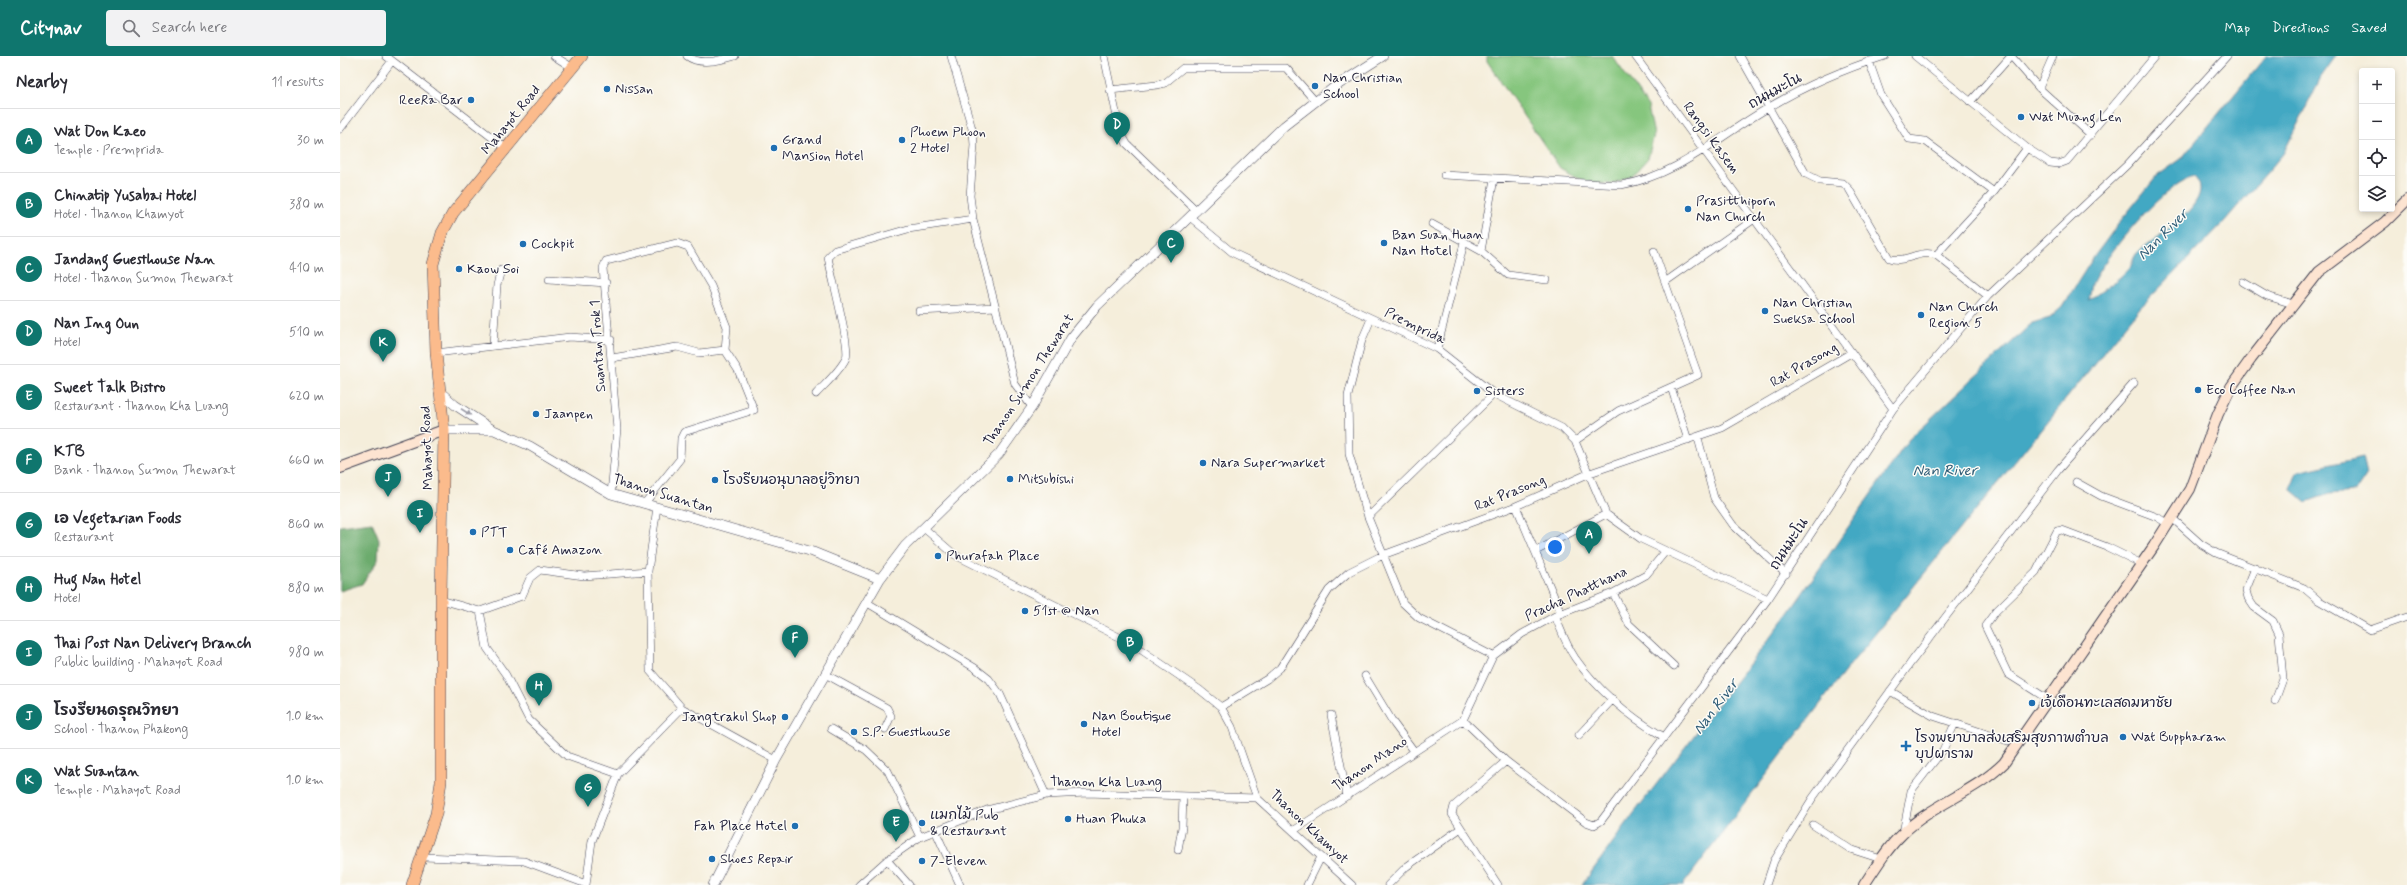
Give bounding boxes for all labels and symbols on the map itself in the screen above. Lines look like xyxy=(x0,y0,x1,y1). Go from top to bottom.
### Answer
street label: ถนนมะโน xyxy=(1745,68,1805,113)
place label: Nan Christian School xyxy=(1323,69,1402,103)
place label: Nissan xyxy=(615,80,653,98)
street label: Mahayot Road xyxy=(477,81,545,159)
marker: Nan Christian School xyxy=(1310,81,1320,91)
marker: Nissan xyxy=(602,84,612,94)
place label: ReeRa Bar xyxy=(399,91,463,109)
marker: ReeRa Bar xyxy=(466,95,476,105)
street label: Rangsi Kasem xyxy=(1678,98,1743,178)
place label: Wat Muang Len xyxy=(2029,108,2122,128)
pin: D xyxy=(1104,112,1130,145)
marker: Wat Muang Len xyxy=(2016,112,2026,122)
place label: Phoem Phoon 2 Hotel xyxy=(910,123,986,157)
place label: Grand Mansion Hotel xyxy=(782,131,864,165)
marker: Phoem Phoon 2 Hotel xyxy=(897,135,907,145)
marker: Grand Mansion Hotel xyxy=(769,143,779,153)
place label: Prasitthiporn Nan Church xyxy=(1696,192,1776,226)
marker: Prasitthiporn Nan Church xyxy=(1683,204,1693,214)
water label: Nan River xyxy=(2133,204,2194,265)
place label: Ban Suan Huan Nan Hotel xyxy=(1392,226,1484,260)
pin: C xyxy=(1158,230,1184,263)
place label: Cockpit xyxy=(531,235,574,253)
marker: Ban Suan Huan Nan Hotel xyxy=(1379,238,1389,248)
marker: Cockpit xyxy=(518,239,528,249)
place label: Kaow Soi xyxy=(467,260,519,278)
marker: Kaow Soi xyxy=(454,264,464,274)
place label: Nan Christian Sueksa School xyxy=(1773,294,1855,328)
place label: Nan Church Region 5 xyxy=(1929,298,1998,334)
street label: Suantan Trok 1 xyxy=(586,299,610,393)
street label: Premprida xyxy=(1382,303,1449,349)
marker: Nan Christian Sueksa School xyxy=(1760,306,1770,316)
street label: Thanon Sumon Thewarat xyxy=(979,310,1079,450)
marker: Nan Church Region 5 xyxy=(1916,310,1926,320)
pin: K xyxy=(370,329,396,362)
street label: Rat Prasong xyxy=(1767,338,1841,392)
place label: Eco Coffee Nan xyxy=(2206,381,2296,399)
place label: Sisters xyxy=(1485,382,1525,400)
marker: Eco Coffee Nan xyxy=(2193,385,2203,395)
marker: Sisters xyxy=(1472,386,1482,396)
street label: Mahayot Road xyxy=(417,405,437,491)
place label: Jaanpen xyxy=(544,405,593,423)
one-way arrow xyxy=(460,408,472,415)
marker: Jaanpen xyxy=(531,409,541,419)
place label: Nara Supermarket xyxy=(1211,454,1326,472)
marker: Nara Supermarket xyxy=(1198,458,1208,468)
water label: Nan River xyxy=(1913,461,1979,481)
pin: J xyxy=(375,464,401,497)
street label: Thanon Suantan xyxy=(610,470,716,518)
place label: โรงรียนอนุบาลอยู่วิทยา xyxy=(723,470,860,489)
place label: Mitsubishi xyxy=(1018,470,1074,488)
street label: Rat Prasong xyxy=(1472,471,1548,515)
marker: Mitsubishi xyxy=(1005,474,1015,484)
marker: โรงรียนอนุบาลอยู่วิทยา xyxy=(710,475,720,485)
pin: I xyxy=(407,500,433,533)
street label: ถนนมะโน xyxy=(1765,514,1812,573)
pin: A xyxy=(1576,521,1602,554)
place label: PTT xyxy=(481,523,508,541)
marker: PTT xyxy=(468,527,478,537)
your location xyxy=(1545,537,1565,557)
place label: Café Amazon xyxy=(518,541,602,559)
marker: Café Amazon xyxy=(505,545,515,555)
place label: Phurafah Place xyxy=(946,547,1039,565)
marker: Phurafah Place xyxy=(933,551,943,561)
street label: Pracha Phatthana xyxy=(1522,562,1630,626)
place label: 51st @ Nan xyxy=(1033,602,1099,620)
marker: 51st @ Nan xyxy=(1020,606,1030,616)
pin: F xyxy=(782,625,808,658)
pin: B xyxy=(1117,629,1143,662)
pin: H xyxy=(526,673,552,706)
water label: Nan River xyxy=(1689,674,1744,739)
place label: เจ้เดือนทะเลสดมหาชัย xyxy=(2040,694,2173,712)
marker: เจ้เดือนทะเลสดมหาชัย xyxy=(2027,698,2037,708)
place label: Nan Boutique Hotel xyxy=(1092,707,1171,741)
place label: Jangtrakul Shop xyxy=(682,708,777,727)
marker: Jangtrakul Shop xyxy=(780,712,790,722)
marker: Nan Boutique Hotel xyxy=(1079,719,1089,729)
place label: S.P. Guesthouse xyxy=(862,723,951,741)
marker: S.P. Guesthouse xyxy=(849,727,859,737)
place label: โรงพยาบาลส่งเสริมสุขภาพตำบล บุปผาราม xyxy=(1915,728,2109,763)
place label: Wat Buppharam xyxy=(2131,728,2226,746)
street label: Thanon Mano xyxy=(1329,732,1411,796)
marker: Wat Buppharam xyxy=(2118,732,2128,742)
marker: โรงพยาบาลส่งเสริมสุขภาพตำบล บุปผาราม xyxy=(1900,740,1912,752)
street label: Thanon Kha Luang xyxy=(1050,773,1162,792)
pin: G xyxy=(575,774,601,807)
street label: Thanon Khamyot xyxy=(1266,786,1353,868)
place label: แมกไม้ Pub & Restaurant xyxy=(930,805,1007,840)
pin: E xyxy=(883,809,909,842)
place label: Huan Phuka xyxy=(1076,810,1146,828)
marker: Huan Phuka xyxy=(1063,814,1073,824)
place label: Fah Place Hotel xyxy=(694,817,787,835)
marker: แมกไม้ Pub & Restaurant xyxy=(917,818,927,828)
marker: Fah Place Hotel xyxy=(790,821,800,831)
place label: Shoes Repair xyxy=(720,850,794,868)
place label: 7-Eleven xyxy=(930,852,988,870)
marker: Shoes Repair xyxy=(707,854,717,864)
marker: 7-Eleven xyxy=(917,856,927,866)

